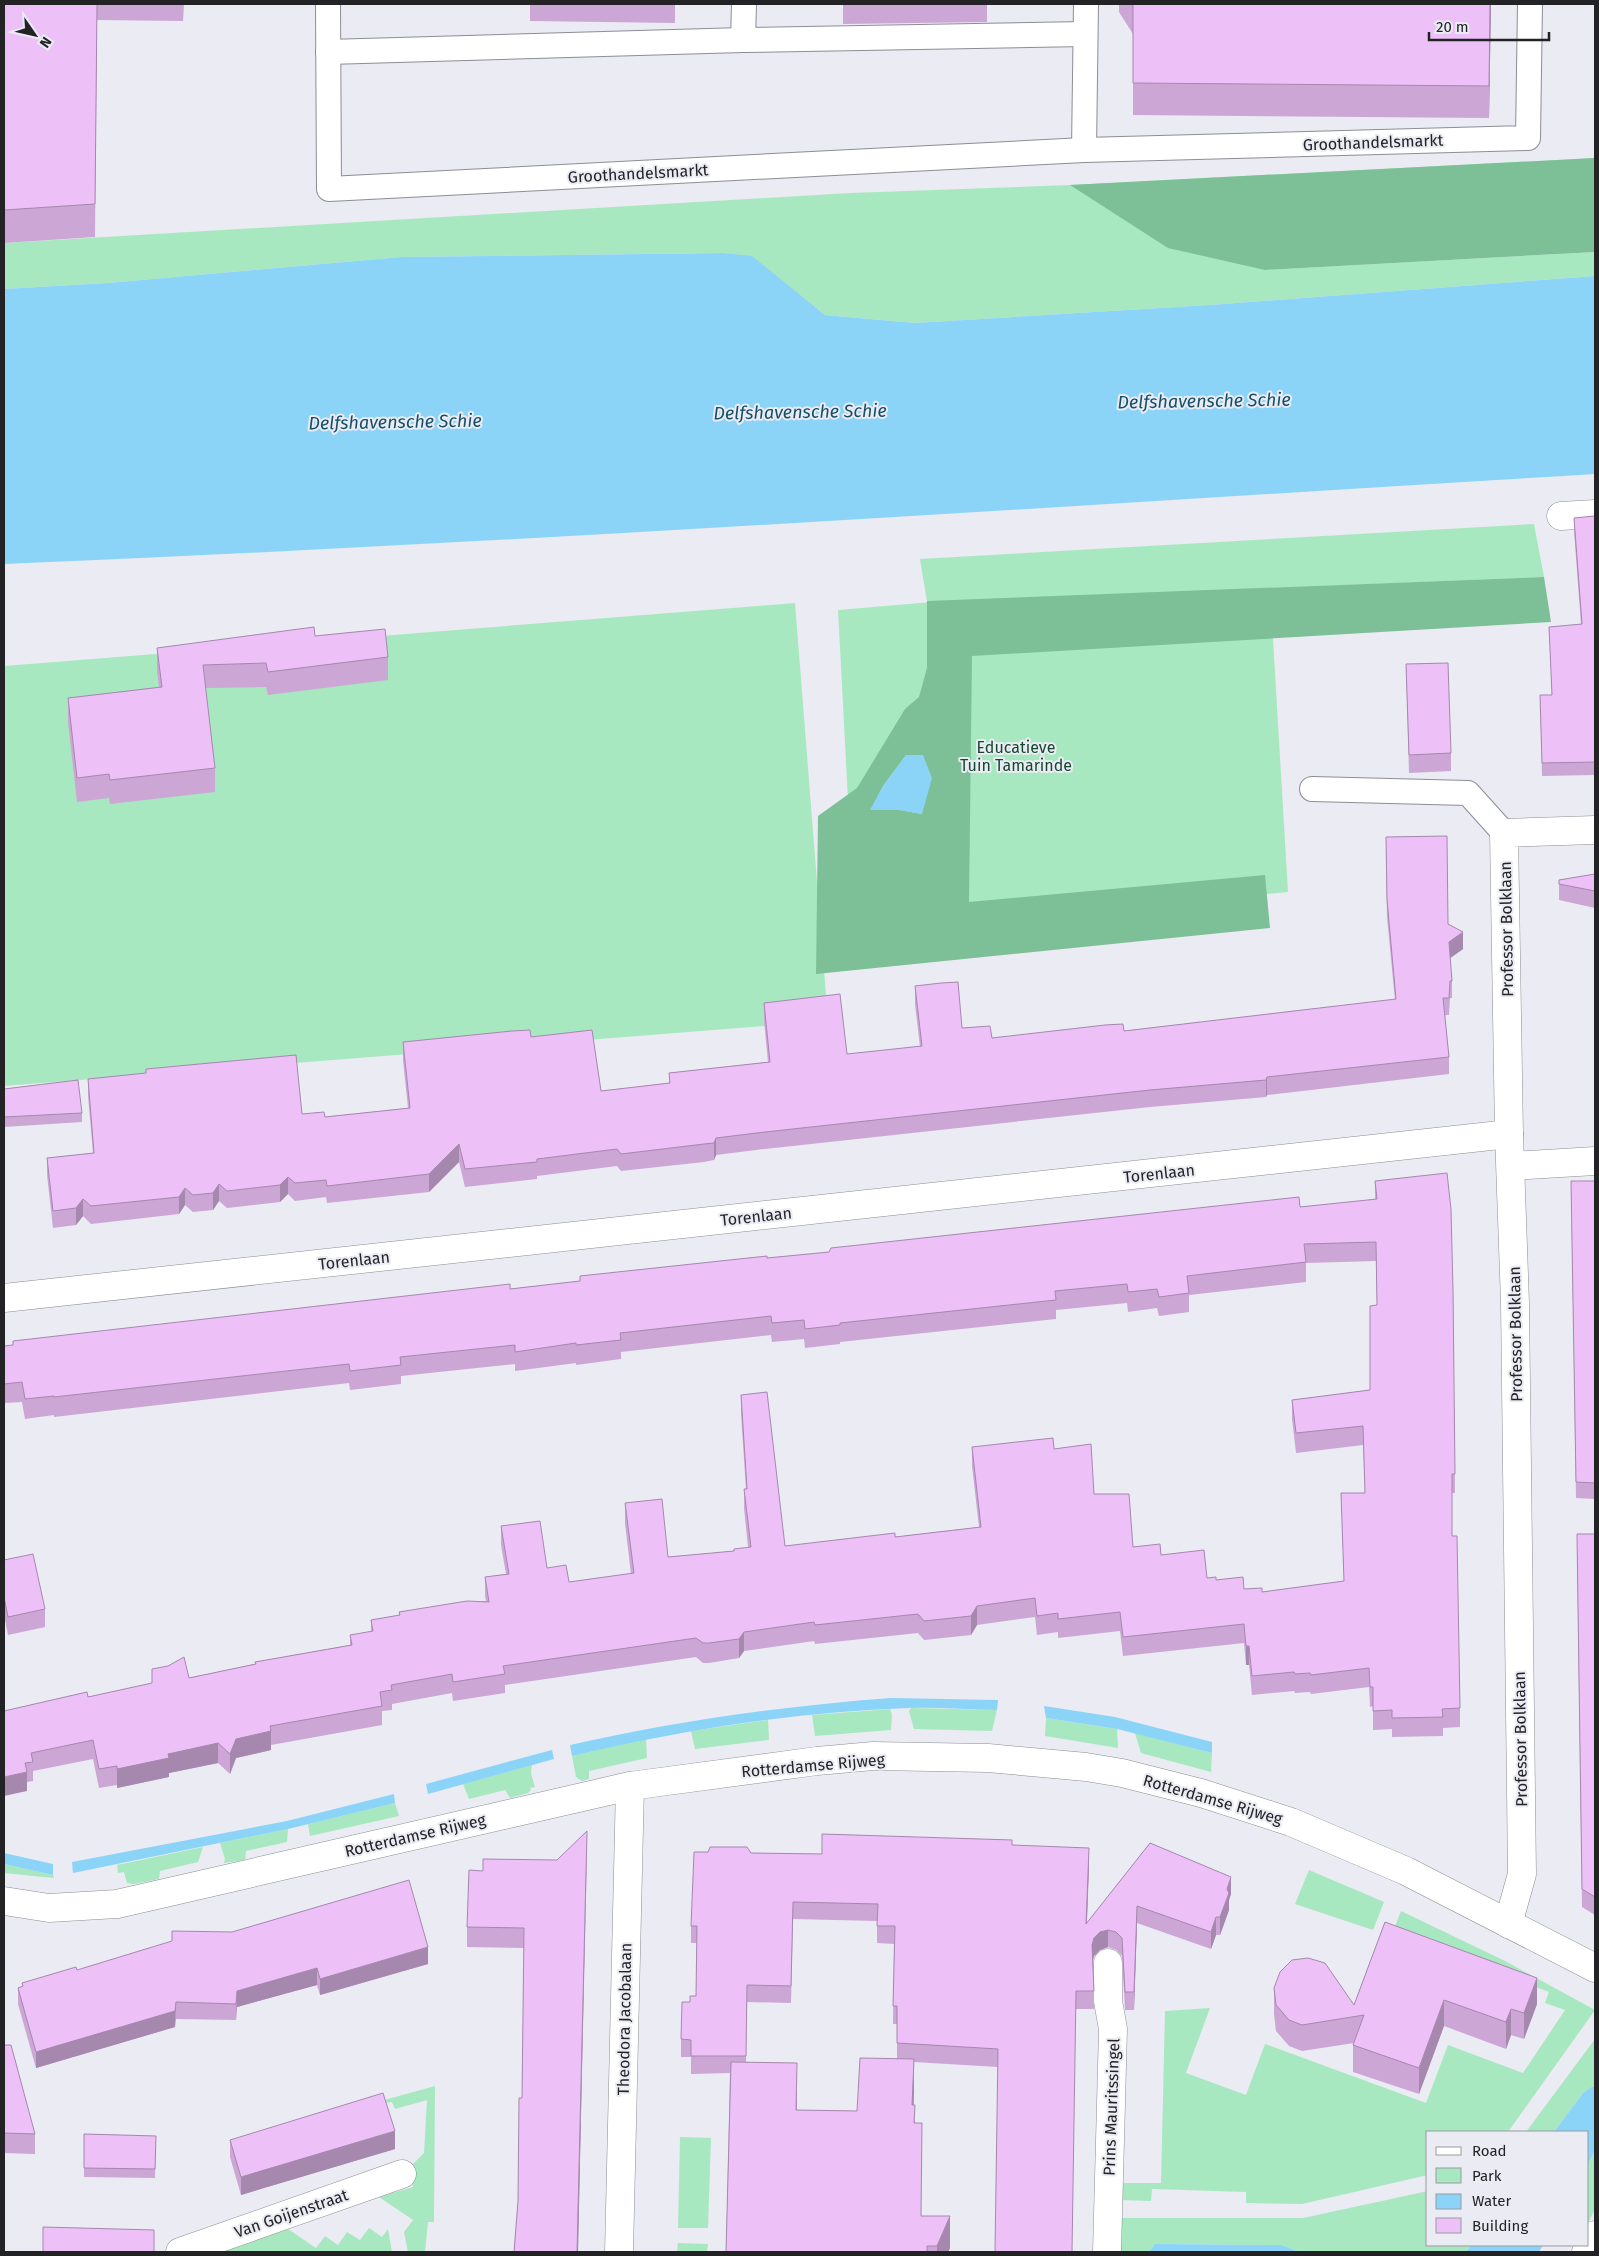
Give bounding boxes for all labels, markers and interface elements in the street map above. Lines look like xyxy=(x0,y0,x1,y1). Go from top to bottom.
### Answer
north arrow xyxy=(10,10,60,60)
scale bar xyxy=(1429,10,1549,42)
text: 20 m xyxy=(1436,18,1469,36)
text: N xyxy=(36,33,55,51)
street label: Groothandelsmarkt xyxy=(1302,131,1444,154)
street label: Groothandelsmarkt xyxy=(567,160,709,187)
water label: Delfshavensche Schie xyxy=(1117,388,1291,414)
water label: Delfshavensche Schie xyxy=(713,399,887,425)
water label: Delfshavensche Schie xyxy=(308,409,482,435)
park label: Educatieve Tuin Tamarinde xyxy=(960,738,1072,775)
street label: Professor Bolklaan xyxy=(1496,861,1517,997)
street label: Torenlaan xyxy=(1122,1160,1196,1187)
street label: Torenlaan xyxy=(719,1203,793,1230)
street label: Torenlaan xyxy=(317,1247,391,1274)
street label: Professor Bolklaan xyxy=(1505,1266,1526,1402)
street label: Professor Bolklaan xyxy=(1510,1671,1531,1807)
street label: Rotterdamse Rijweg xyxy=(740,1750,886,1781)
street label: Rotterdamse Rijweg xyxy=(1141,1770,1285,1829)
street label: Rotterdamse Rijweg xyxy=(343,1810,488,1861)
street label: Theodora Jacobalaan xyxy=(614,1943,635,2095)
street label: Prins Mauritssingel xyxy=(1100,2038,1123,2176)
legend xyxy=(1426,2131,1589,2246)
text: Road xyxy=(1472,2142,1507,2160)
text: Park xyxy=(1472,2167,1502,2185)
street label: Van Goijenstraat xyxy=(232,2185,351,2242)
text: Water xyxy=(1472,2192,1511,2210)
text: Building xyxy=(1472,2217,1528,2235)

